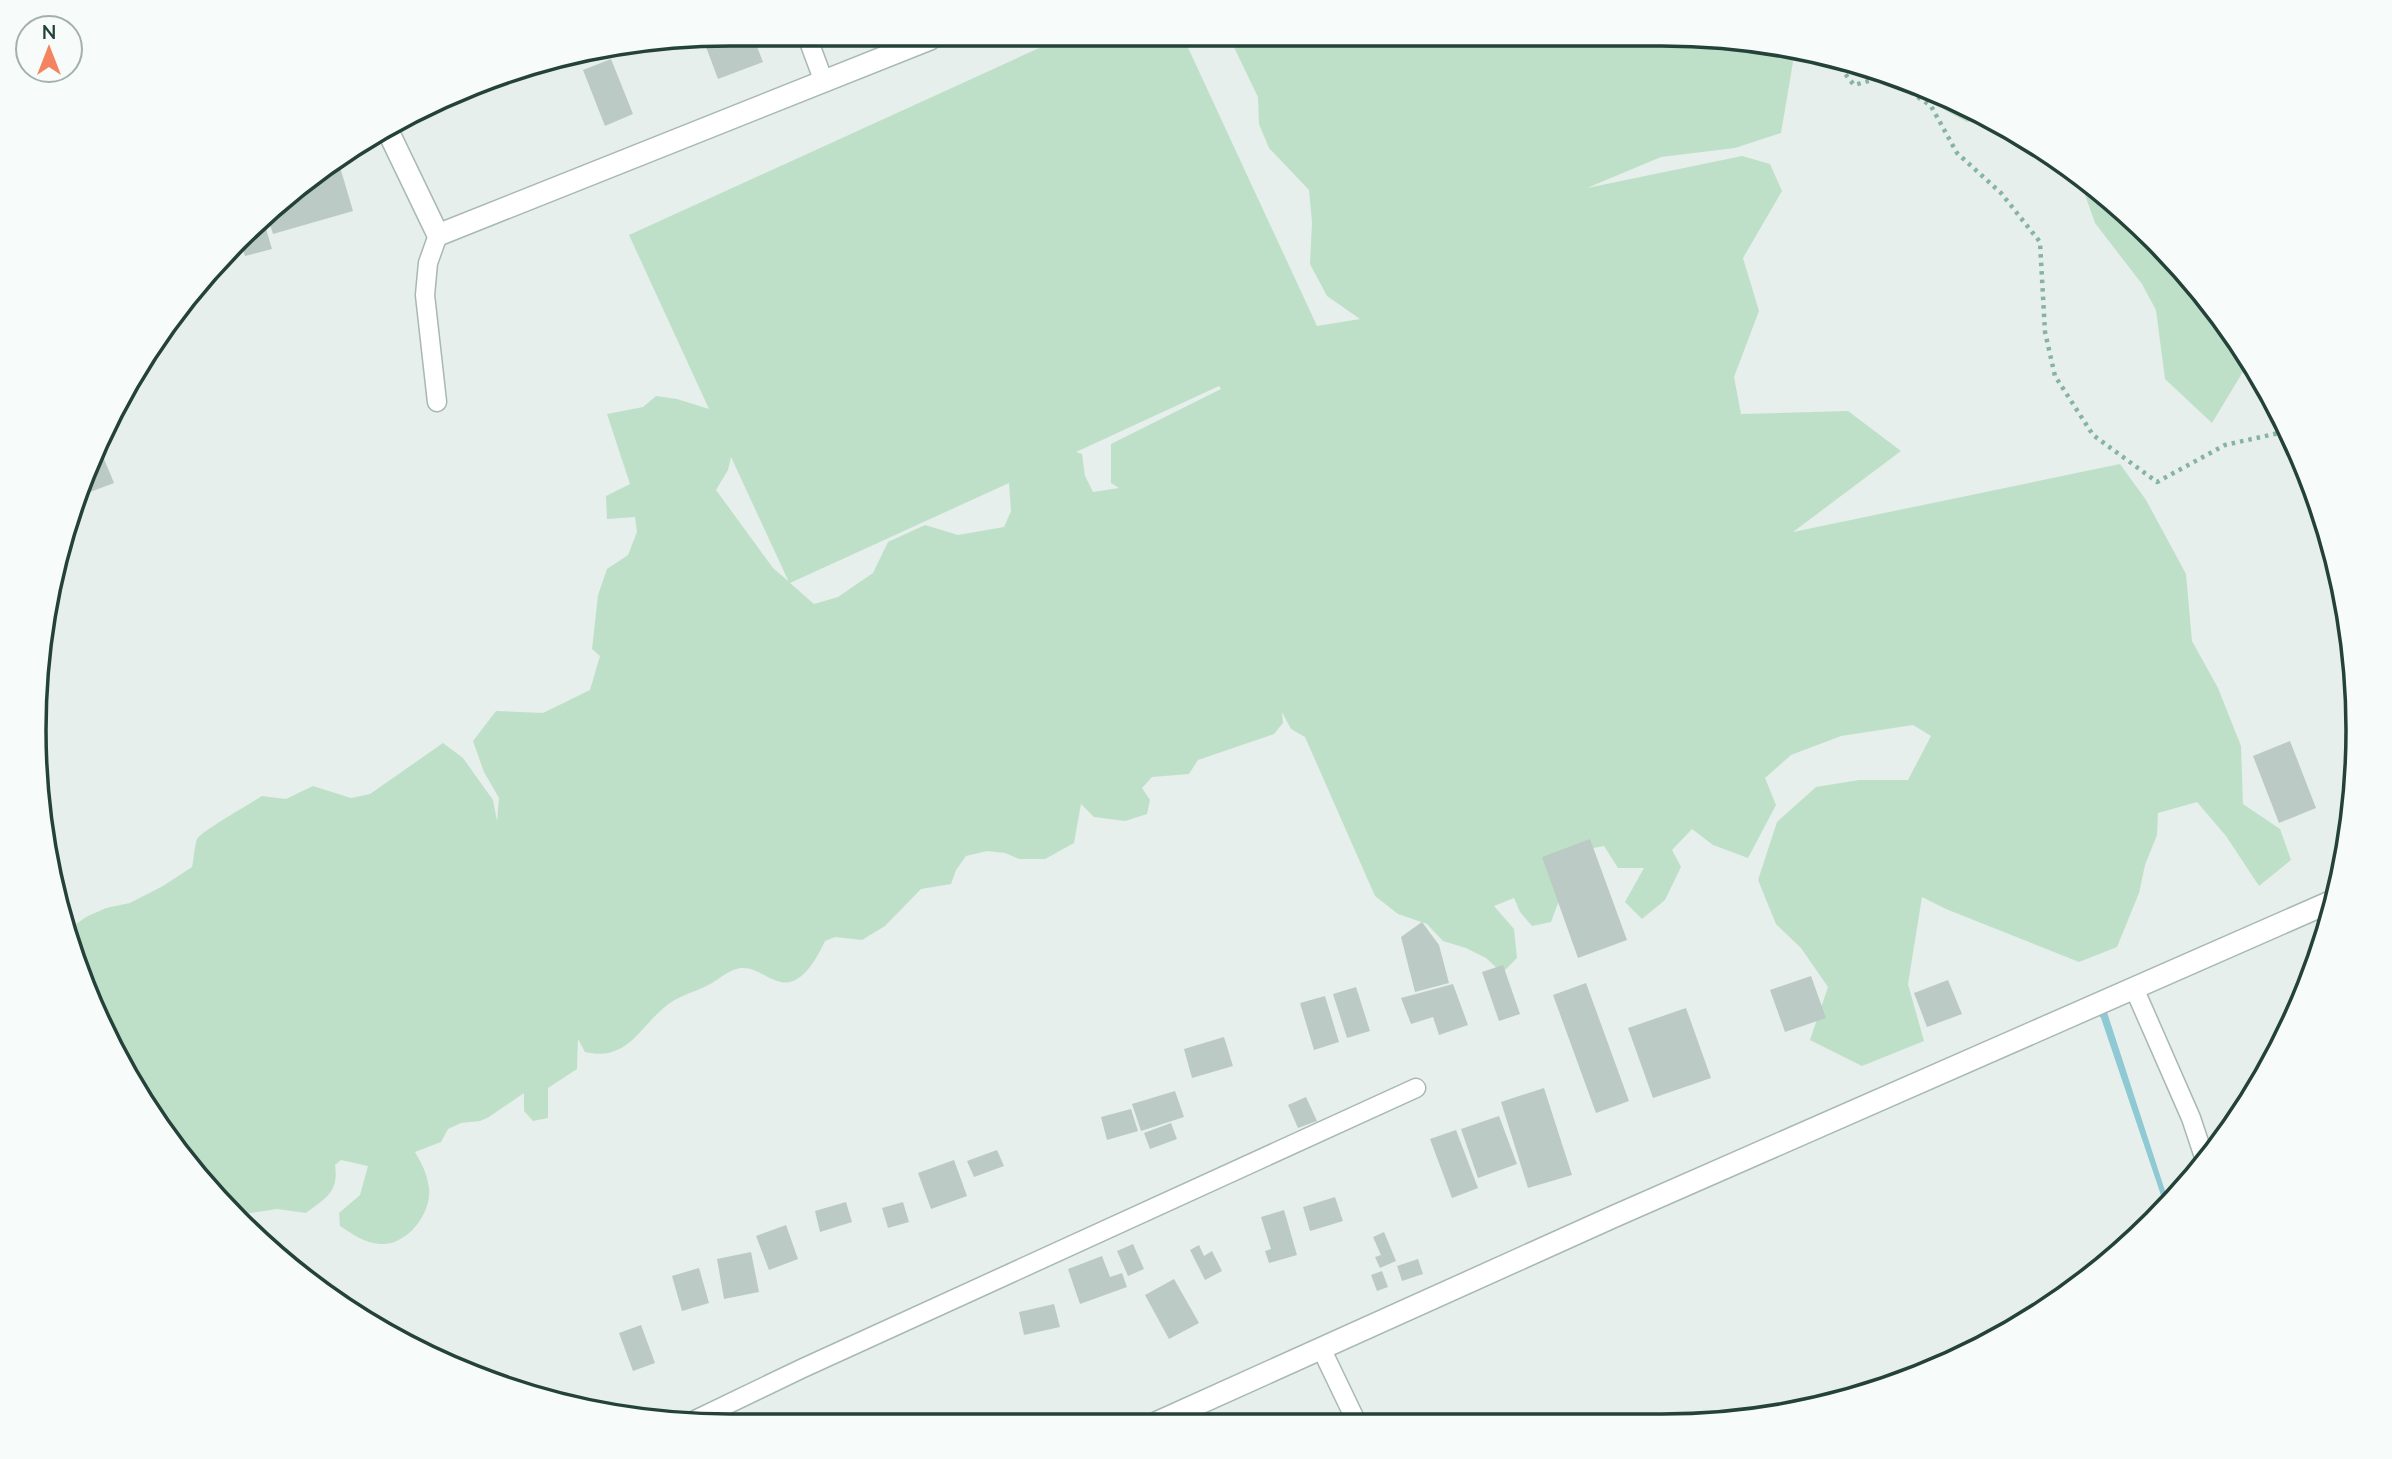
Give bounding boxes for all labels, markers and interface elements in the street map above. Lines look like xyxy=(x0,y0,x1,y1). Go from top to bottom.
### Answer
north arrow xyxy=(14,14,84,84)
text: N xyxy=(42,20,56,43)

